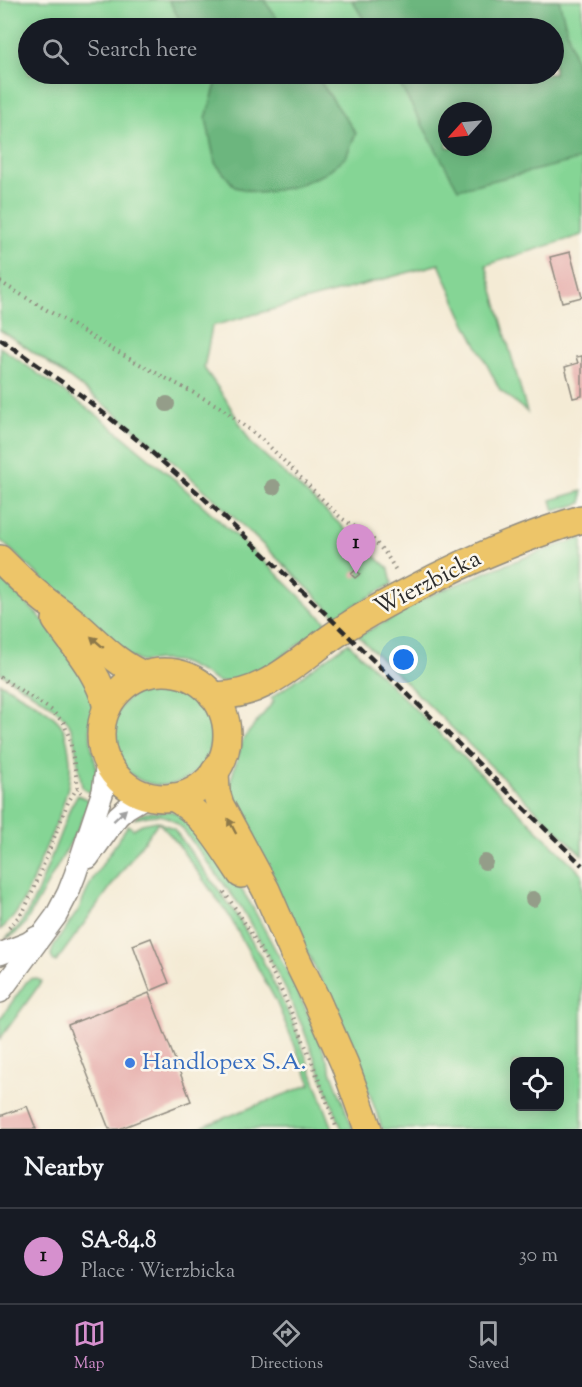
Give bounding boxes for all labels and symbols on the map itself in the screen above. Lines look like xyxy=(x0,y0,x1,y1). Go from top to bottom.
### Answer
north arrow xyxy=(438,102,492,156)
pin: 1 xyxy=(336,524,376,574)
street label: Wierzbicka xyxy=(369,543,487,625)
one-way arrow xyxy=(89,635,105,648)
your location xyxy=(389,645,418,674)
one-way arrow xyxy=(112,809,127,822)
one-way arrow xyxy=(227,817,237,834)
place label: Handlopex S.A. xyxy=(142,1046,307,1080)
marker: Handlopex S.A. xyxy=(123,1056,137,1070)

